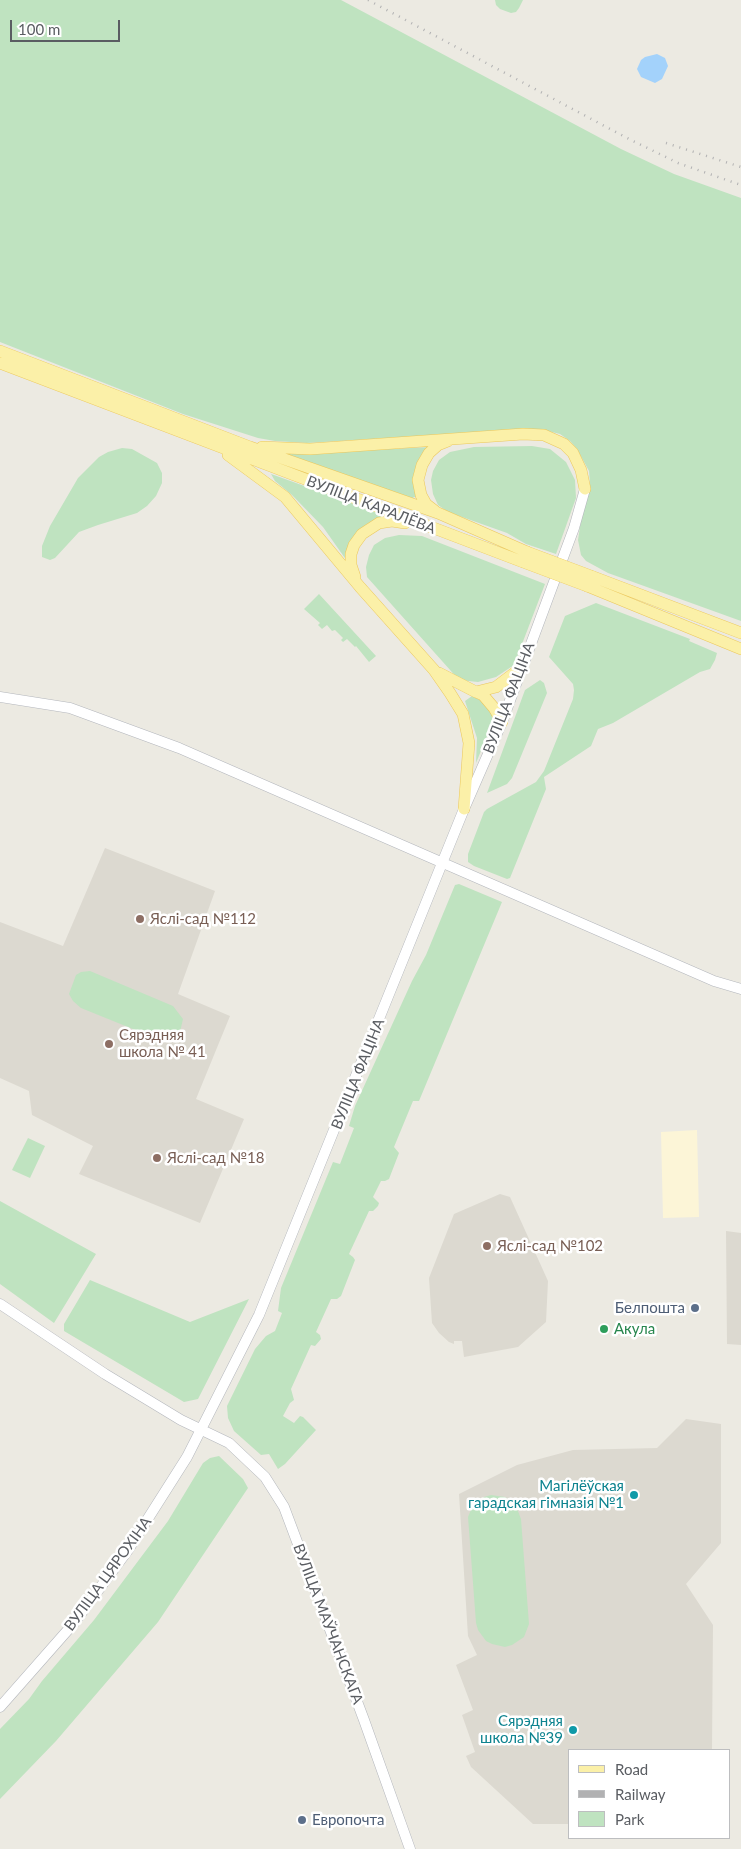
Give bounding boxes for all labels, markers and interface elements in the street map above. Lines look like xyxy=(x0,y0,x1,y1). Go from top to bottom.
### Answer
scale bar xyxy=(12,10,122,42)
text: 100 m xyxy=(18,20,60,38)
street label: ВУЛІЦА КАРАЛЁВА xyxy=(304,472,438,538)
street label: ВУЛІЦА ФАЦІНА xyxy=(479,640,539,756)
place label: Яслі-сад №112 xyxy=(150,910,256,928)
marker: Яслі-сад №112 xyxy=(134,913,146,925)
street label: ВУЛІЦА ФАЦІНА xyxy=(328,1016,388,1132)
place label: Сярэдняя школа № 41 xyxy=(119,1026,206,1061)
marker: Сярэдняя школа № 41 xyxy=(103,1038,115,1050)
place label: Яслі-сад №18 xyxy=(167,1149,264,1167)
marker: Яслі-сад №18 xyxy=(151,1152,163,1164)
place label: Яслі-сад №102 xyxy=(497,1237,603,1255)
marker: Яслі-сад №102 xyxy=(481,1240,493,1252)
place label: Белпошта xyxy=(615,1299,685,1317)
marker: Белпошта xyxy=(689,1302,701,1314)
place label: Акула xyxy=(614,1320,655,1338)
marker: Акула xyxy=(598,1323,610,1335)
place label: Магілёўская гарадская гімназія №1 xyxy=(468,1477,624,1512)
marker: Магілёўская гарадская гімназія №1 xyxy=(628,1489,640,1501)
street label: ВУЛІЦА ЦЯРОХІНА xyxy=(61,1513,155,1635)
street label: ВУЛІЦА МАЎЧАНСКАГА xyxy=(289,1541,367,1707)
place label: Сярэдняя школа №39 xyxy=(480,1712,563,1747)
marker: Сярэдняя школа №39 xyxy=(567,1724,579,1736)
legend xyxy=(568,1749,731,1839)
text: Road xyxy=(615,1760,648,1778)
text: Railway xyxy=(615,1785,666,1803)
text: Park xyxy=(615,1810,644,1828)
place label: Европочта xyxy=(312,1811,384,1829)
marker: Европочта xyxy=(296,1814,308,1826)

